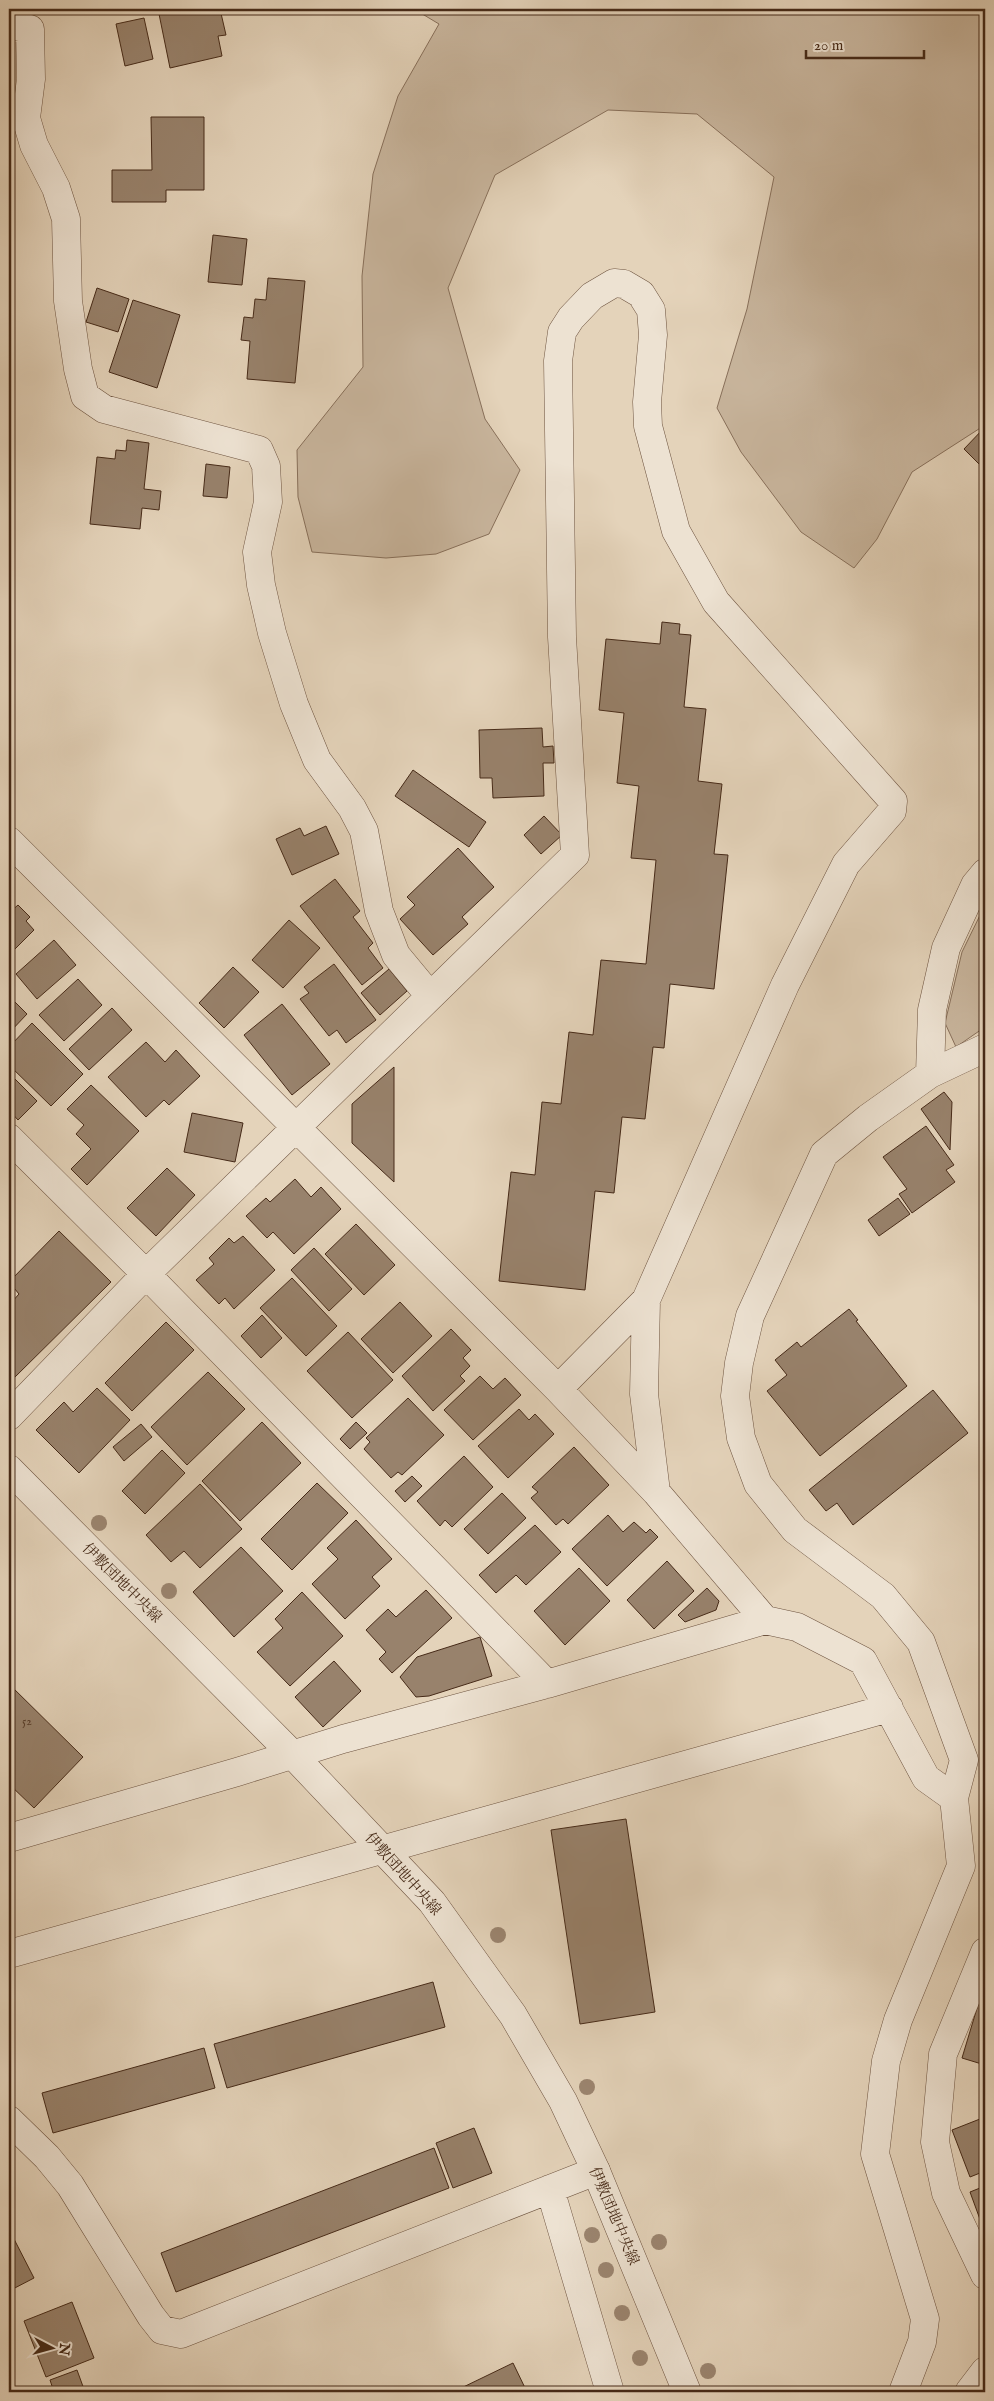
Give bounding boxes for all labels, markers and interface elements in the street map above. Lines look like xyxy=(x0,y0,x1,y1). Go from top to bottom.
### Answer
scale bar xyxy=(806,28,924,60)
text: 20 m xyxy=(814,36,844,55)
street label: 伊敷団地中央線 xyxy=(78,1539,166,1627)
house number: 52 xyxy=(22,1714,32,1729)
street label: 伊敷団地中央線 xyxy=(361,1829,445,1919)
street label: 伊敷団地中央線 xyxy=(585,2164,643,2268)
north arrow xyxy=(28,2324,78,2374)
text: N xyxy=(54,2341,74,2356)

